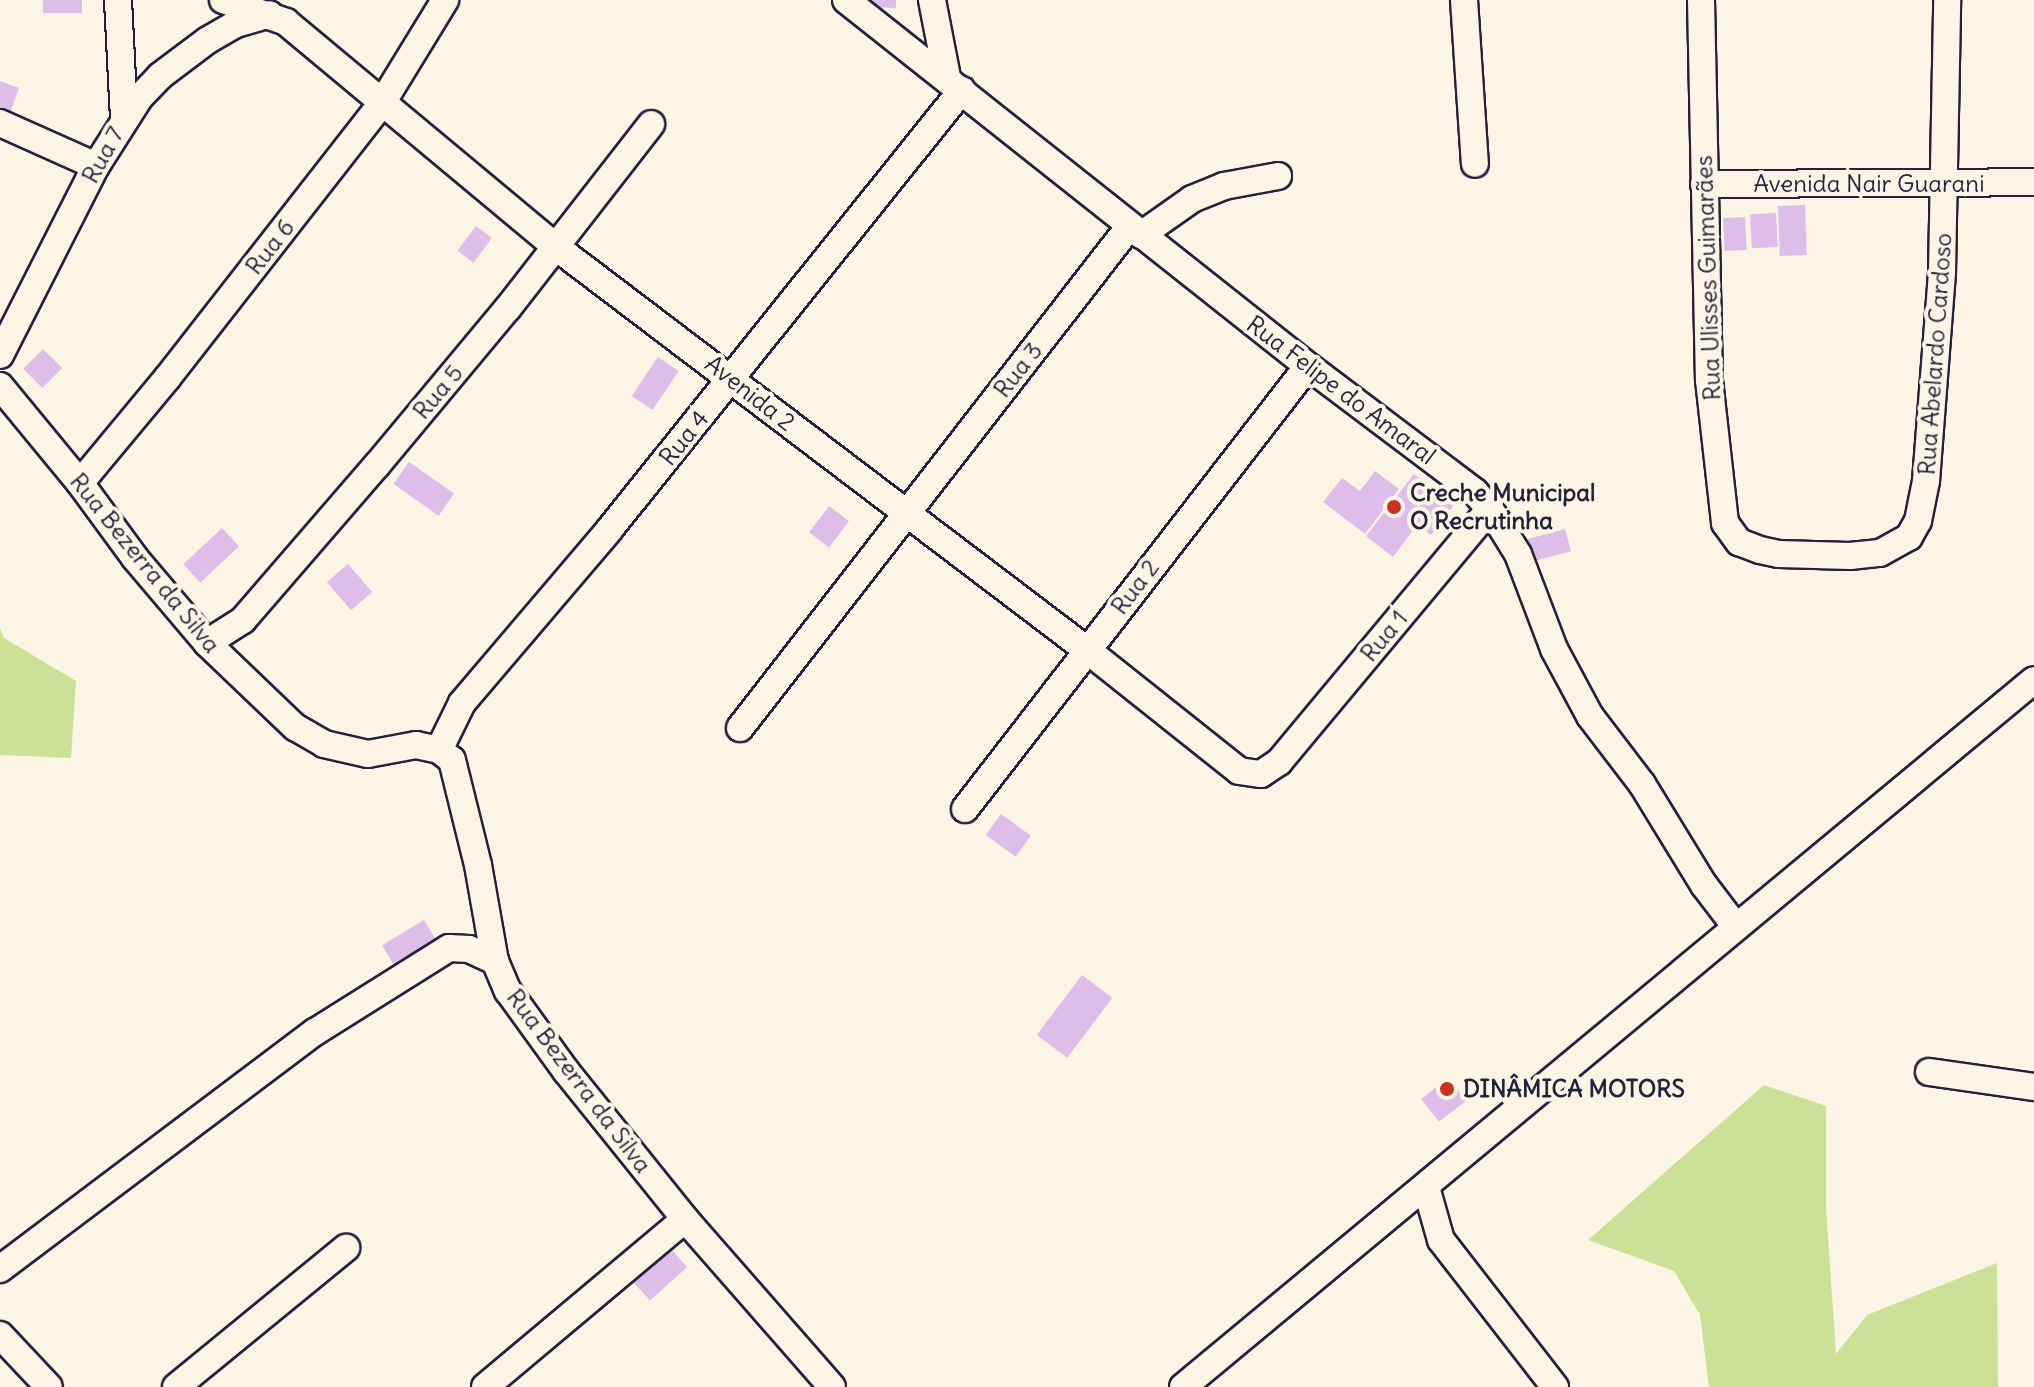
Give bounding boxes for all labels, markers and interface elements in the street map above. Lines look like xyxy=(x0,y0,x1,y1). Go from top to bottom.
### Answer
street label: Rua 7 xyxy=(76,122,130,188)
street label: Rua Ulisses Guimarães xyxy=(1689,155,1727,401)
street label: Avenida Nair Guarani xyxy=(1753,170,1985,198)
street label: Rua 6 xyxy=(239,214,301,280)
street label: Rua Abelardo Cardoso xyxy=(1912,232,1958,476)
street label: Rua Felipe do Amaral xyxy=(1241,310,1441,470)
street label: Rua 3 xyxy=(988,337,1048,403)
street label: Avenida 2 xyxy=(699,349,801,437)
street label: Rua 5 xyxy=(407,359,469,425)
street label: Rua 4 xyxy=(653,405,715,471)
street label: Rua Bezerra da Silva xyxy=(64,467,226,659)
place label: Creche Municipal O Recrutinha xyxy=(1410,479,1595,535)
marker: Creche Municipal O Recrutinha xyxy=(1385,498,1403,516)
street label: Rua 2 xyxy=(1105,554,1165,620)
street label: Rua 1 xyxy=(1354,605,1414,667)
street label: Rua Bezerra da Silva xyxy=(500,983,658,1179)
place label: DINÂMICA MOTORS xyxy=(1463,1075,1685,1103)
marker: DINÂMICA MOTORS xyxy=(1438,1080,1456,1098)

